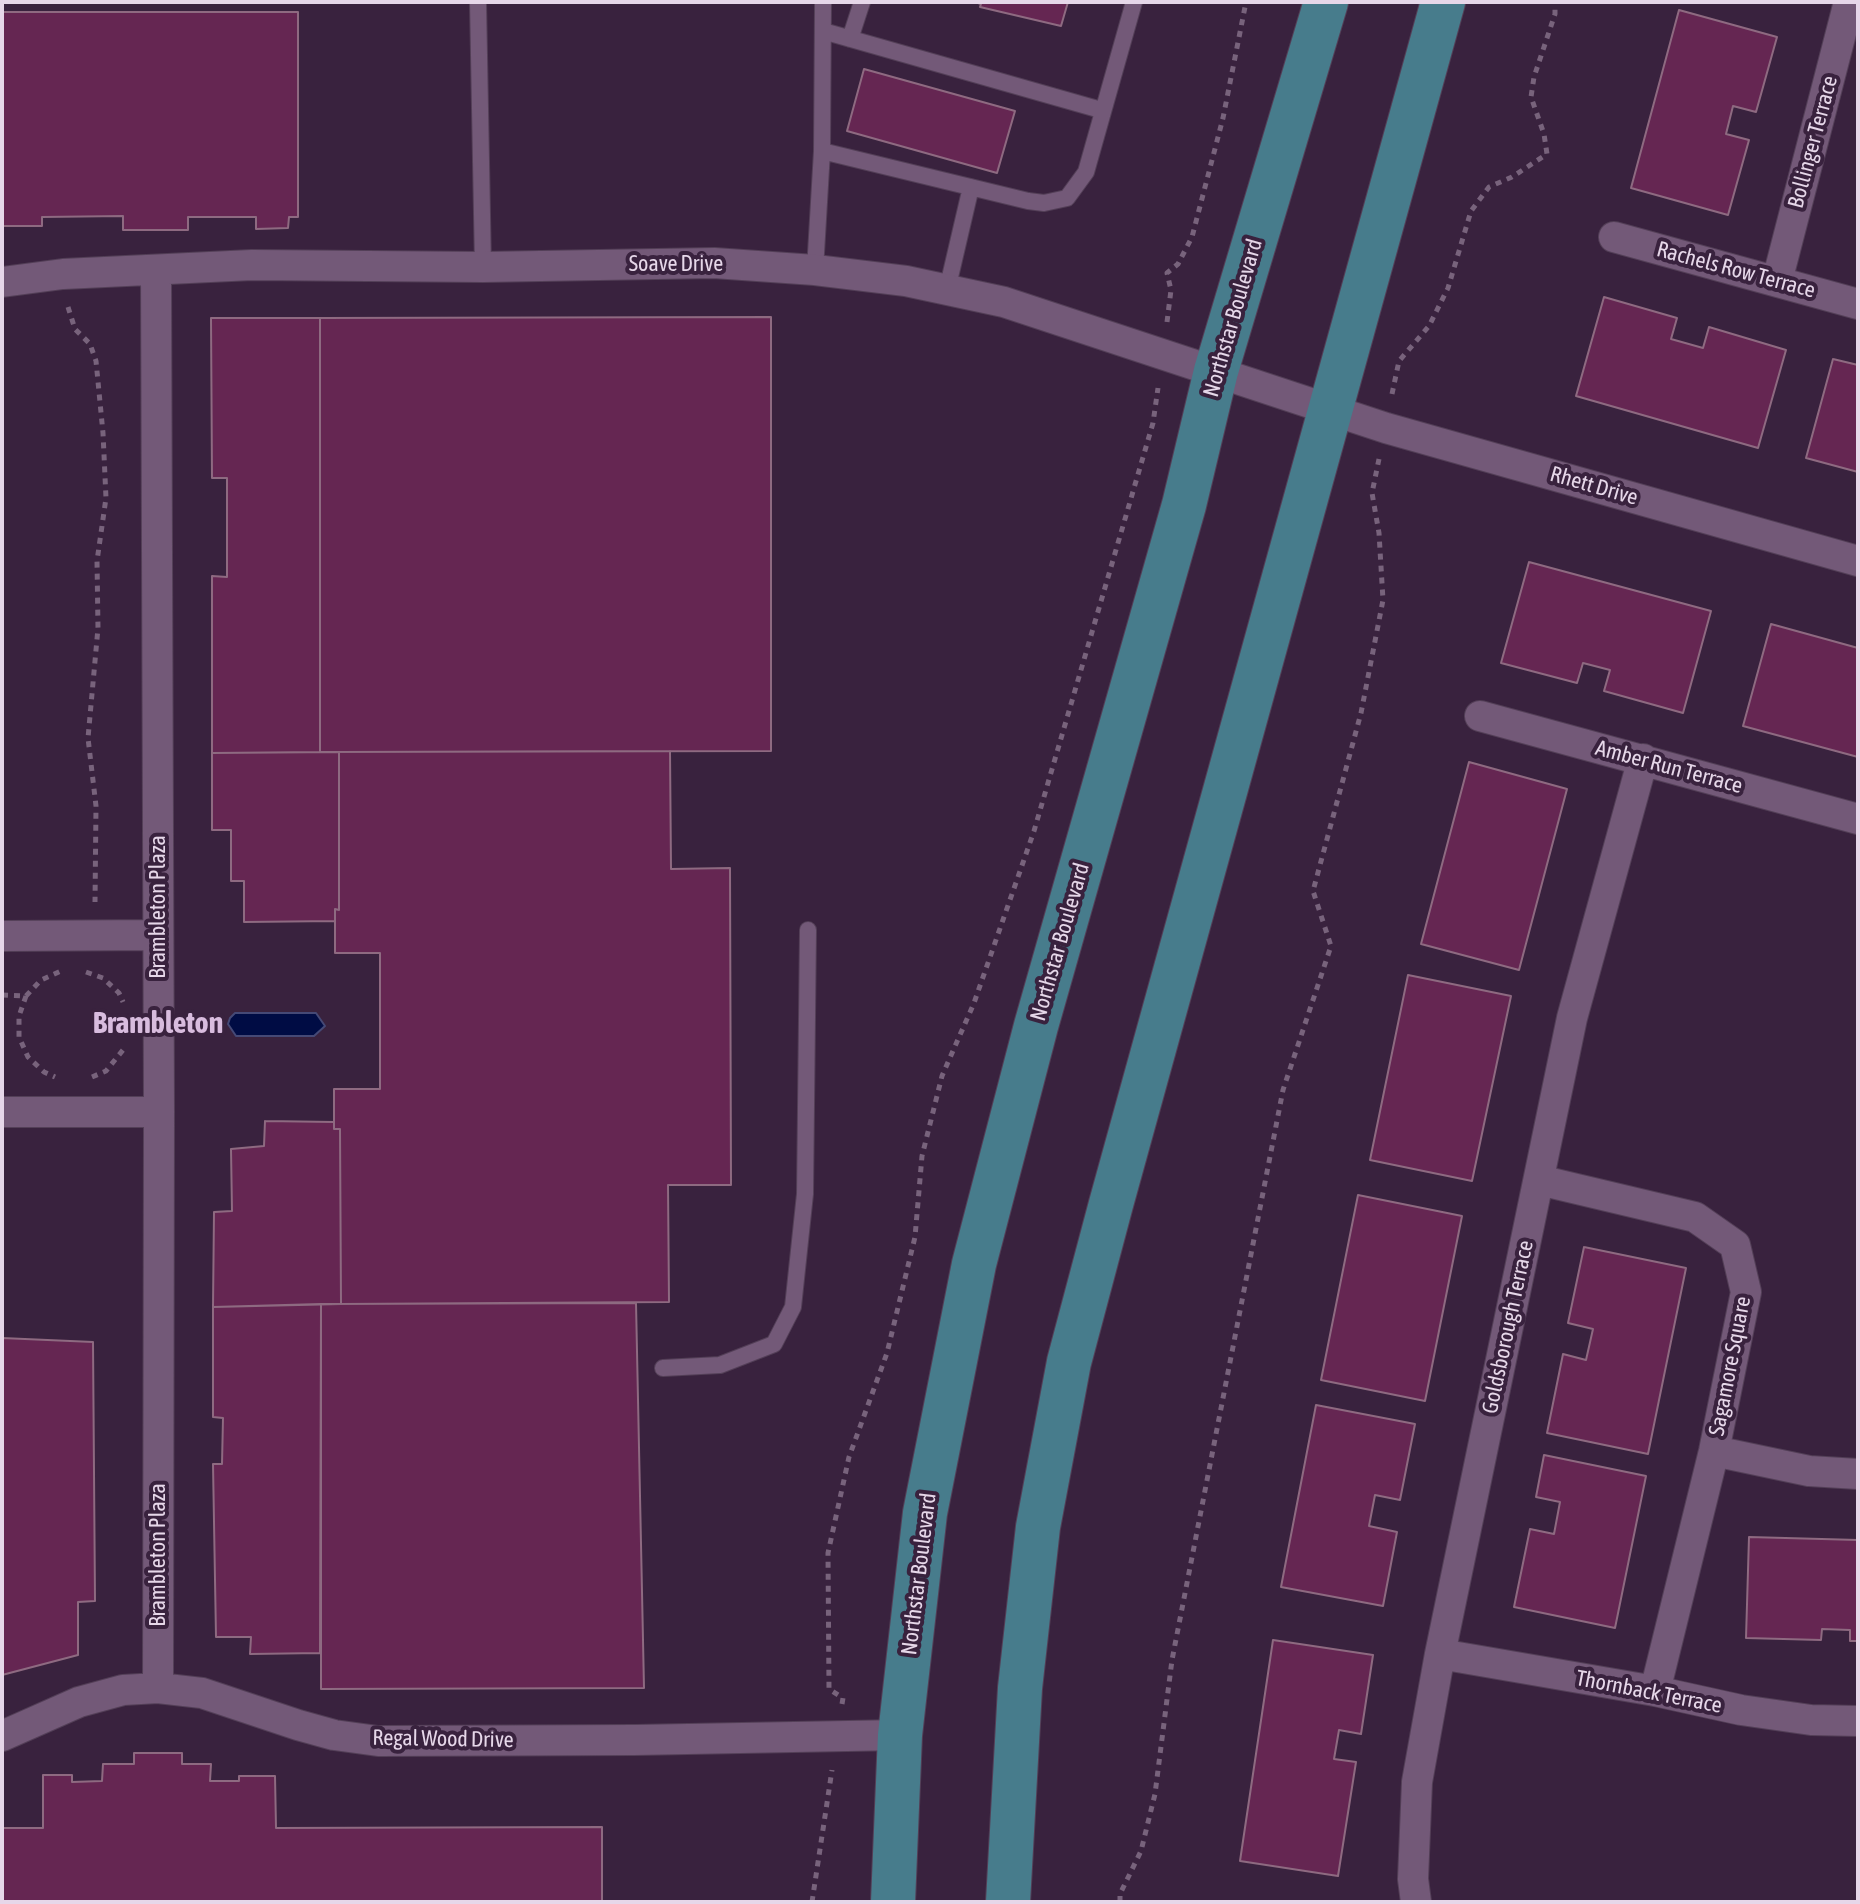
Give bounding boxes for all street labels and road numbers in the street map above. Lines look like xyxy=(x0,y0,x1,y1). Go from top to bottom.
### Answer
street label: Bollinger Terrace xyxy=(1783,73,1843,211)
street label: Northstar Boulevard xyxy=(1198,236,1268,400)
street label: Rachels Row Terrace xyxy=(1654,236,1818,304)
street label: Soave Drive xyxy=(629,251,723,277)
street label: Rhett Drive xyxy=(1547,461,1641,511)
street label: Amber Run Terrace xyxy=(1593,735,1745,799)
street label: Brambleton Plaza xyxy=(145,835,171,979)
street label: Northstar Boulevard xyxy=(1025,860,1095,1024)
street label: Goldsborough Terrace xyxy=(1477,1238,1539,1416)
street label: Sagamore Square xyxy=(1704,1294,1756,1438)
street label: Brambleton Plaza xyxy=(145,1483,171,1627)
street label: Northstar Boulevard xyxy=(896,1491,942,1657)
street label: Thornback Terrace xyxy=(1574,1665,1724,1719)
street label: Regal Wood Drive xyxy=(372,1725,514,1753)

